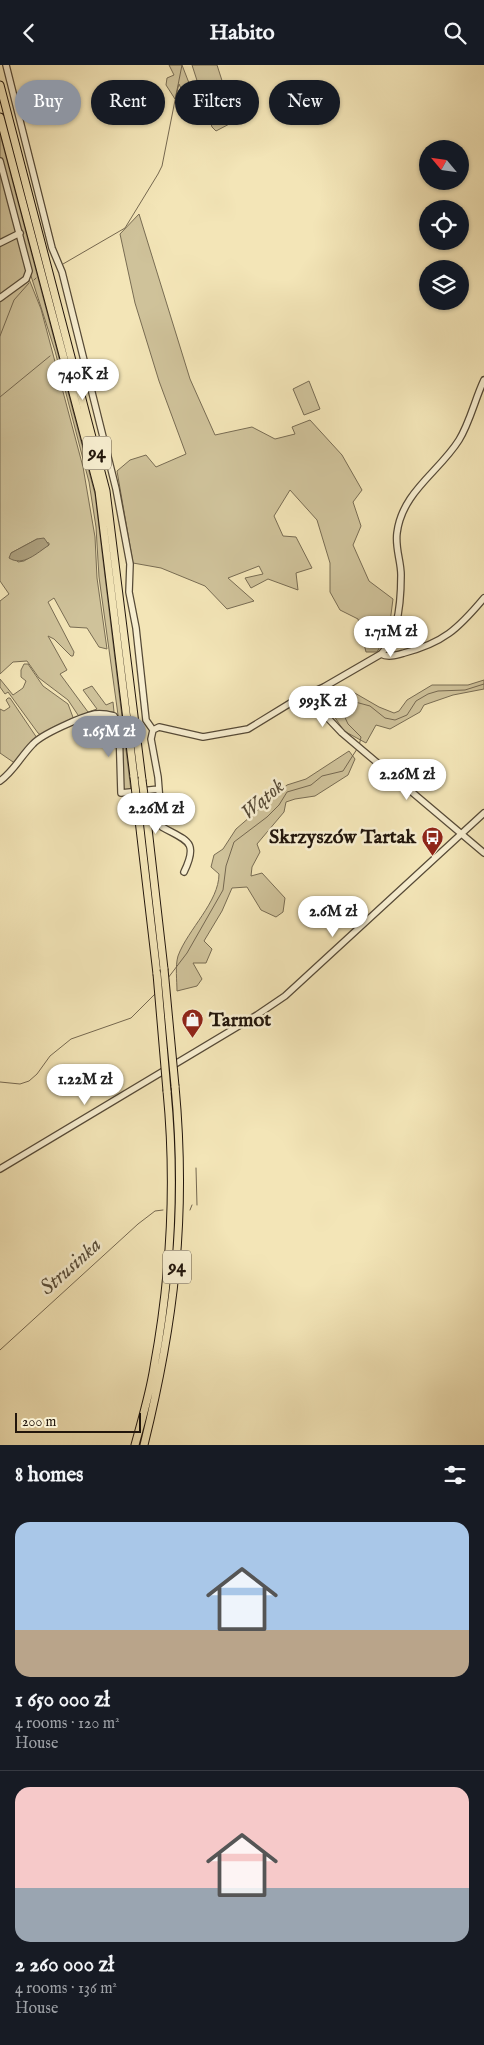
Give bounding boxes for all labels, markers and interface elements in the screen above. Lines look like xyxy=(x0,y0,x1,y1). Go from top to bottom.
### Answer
icon: back xyxy=(15,19,43,47)
text: Habito xyxy=(209,19,275,47)
icon: search xyxy=(441,19,469,47)
chip: Buy xyxy=(15,80,81,125)
chip: Rent xyxy=(91,80,165,125)
chip: Filters xyxy=(175,80,259,125)
chip: New xyxy=(269,80,340,125)
north arrow xyxy=(419,140,469,190)
map controls xyxy=(419,140,469,310)
button: locate xyxy=(419,200,469,250)
button: layers xyxy=(419,260,469,310)
pin: 740K zł xyxy=(37,359,129,401)
text: 740K zł xyxy=(58,365,108,385)
road number: 94 xyxy=(83,437,111,469)
pin: 1.71M zł xyxy=(339,615,443,658)
text: 1.71M zł xyxy=(365,622,417,642)
pin: 993K zł xyxy=(277,685,369,728)
text: 993K zł xyxy=(300,692,346,712)
pin: 1.65M zł xyxy=(57,715,161,758)
text: 1.65M zł xyxy=(83,722,135,742)
pin: 2.26M zł xyxy=(355,759,459,801)
text: 2.26M zł xyxy=(379,765,435,785)
water label: Wątok xyxy=(235,773,291,827)
pin: 2.26M zł xyxy=(104,793,208,835)
text: 2.26M zł xyxy=(128,799,184,819)
place label: Skrzyszów Tartak xyxy=(269,825,417,850)
bus stop icon: Skrzyszów Tartak xyxy=(420,825,444,856)
pin: 2.6M zł xyxy=(287,895,379,938)
text: 2.6M zł xyxy=(309,902,357,922)
shop icon: Tarmot xyxy=(181,1008,205,1039)
place label: Tarmot xyxy=(208,1008,271,1033)
pin: 1.22M zł xyxy=(33,1063,137,1106)
text: 1.22M zł xyxy=(58,1070,112,1090)
water label: Strusinka xyxy=(34,1232,108,1302)
road number: 94 xyxy=(163,1251,191,1283)
scale bar xyxy=(15,1410,141,1433)
text: 200 m xyxy=(22,1413,56,1431)
icon: filters xyxy=(441,1461,469,1489)
text: 8 homes xyxy=(15,1462,83,1489)
icon: home xyxy=(197,1554,287,1644)
text: 1 650 000 zł xyxy=(15,1687,110,1714)
text: 4 rooms · 120 m² xyxy=(15,1714,120,1734)
text: House xyxy=(15,1734,58,1754)
icon: home xyxy=(197,1820,287,1910)
text: 2 260 000 zł xyxy=(15,1952,114,1979)
text: 4 rooms · 136 m² xyxy=(15,1979,117,1999)
text: House xyxy=(15,1999,58,2019)

